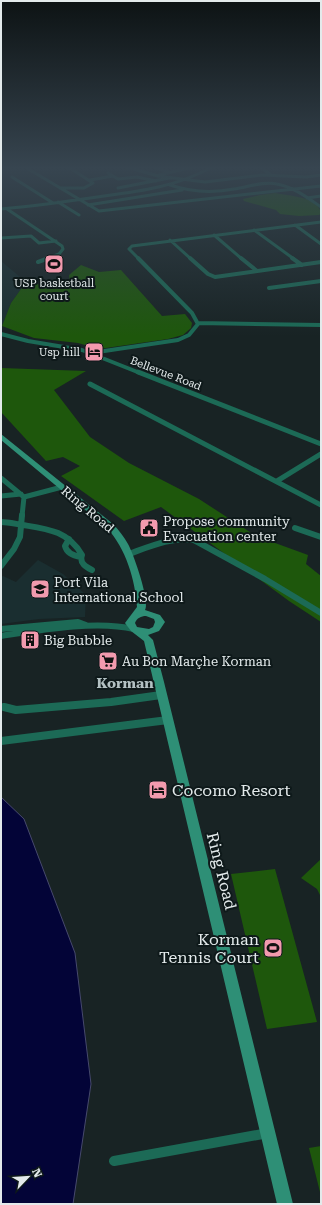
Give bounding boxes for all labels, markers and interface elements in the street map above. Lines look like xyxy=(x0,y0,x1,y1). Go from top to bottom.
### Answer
sports icon: USP basketball court xyxy=(43,253,65,275)
place label: USP basketball court xyxy=(14,277,95,303)
hotel icon: Usp hill xyxy=(83,341,105,363)
place label: Usp hill xyxy=(39,346,81,359)
street label: Bellevue Road xyxy=(128,354,203,393)
street label: Ring Road xyxy=(58,483,118,536)
place label: Propose community Evacuation center xyxy=(163,514,290,544)
public building icon: Propose community Evacuation center xyxy=(138,517,160,539)
place label: Port Vila International School xyxy=(54,575,183,605)
school or university icon: Port Vila International School xyxy=(29,578,51,600)
building icon: Big Bubble xyxy=(19,629,41,651)
place label: Big Bubble xyxy=(44,633,112,648)
supermarket icon: Au Bon Marçhe Korman xyxy=(97,650,119,672)
place label: Au Bon Marçhe Korman xyxy=(122,654,272,669)
district label: Korman xyxy=(96,675,154,691)
hotel icon: Cocomo Resort xyxy=(147,779,169,801)
place label: Cocomo Resort xyxy=(172,781,290,800)
street label: Ring Road xyxy=(203,830,240,912)
place label: Korman Tennis Court xyxy=(159,930,259,967)
sports icon: Korman Tennis Court xyxy=(262,937,284,959)
north arrow xyxy=(8,1157,48,1197)
text: N xyxy=(29,1166,45,1180)

